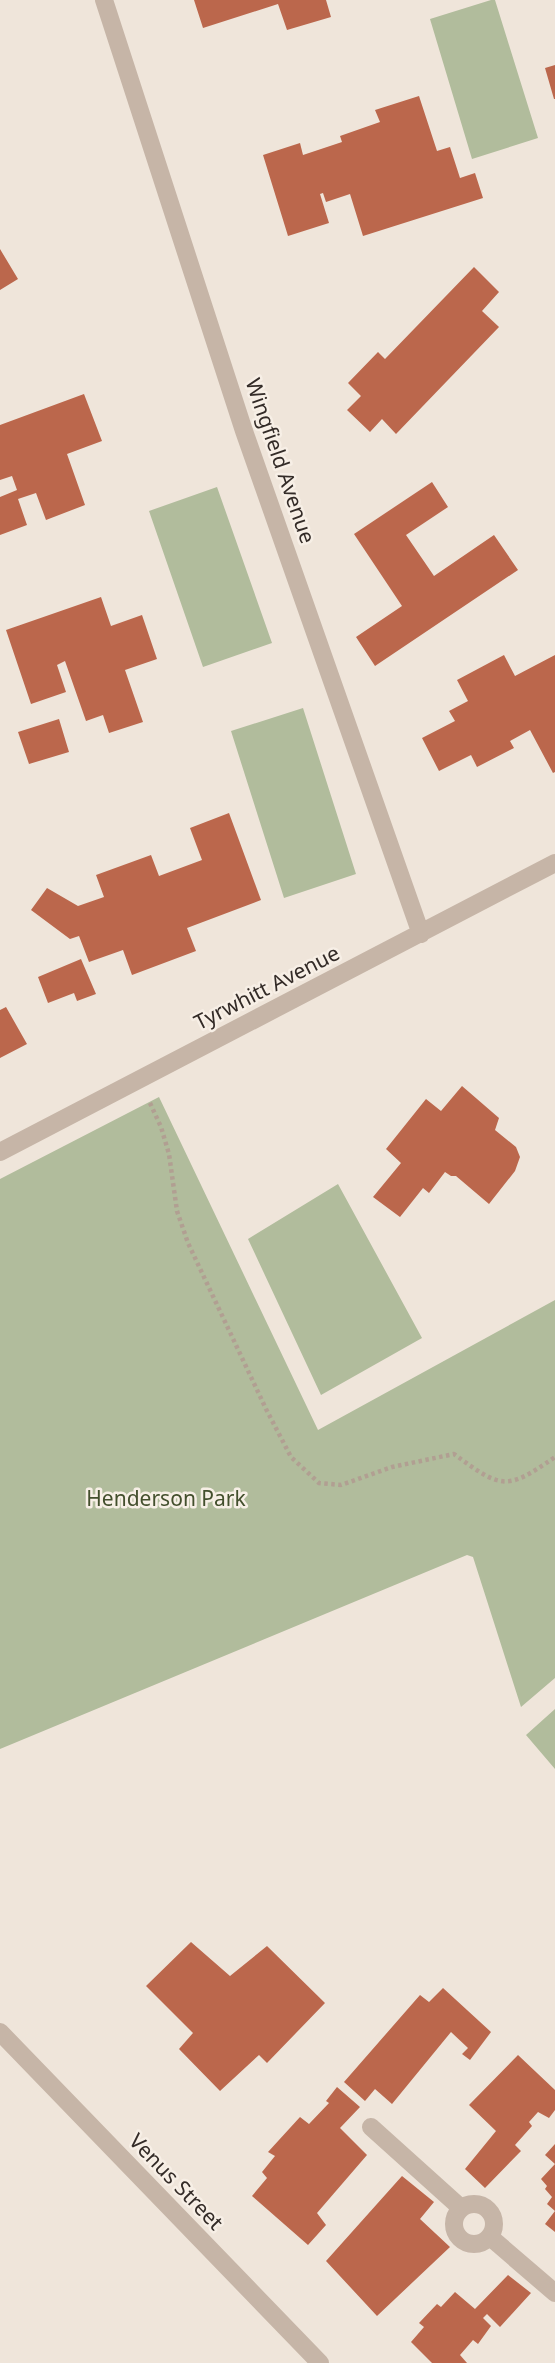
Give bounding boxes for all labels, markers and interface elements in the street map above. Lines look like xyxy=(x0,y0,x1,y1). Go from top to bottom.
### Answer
street label: Wingfield Avenue xyxy=(240,374,322,547)
street label: Tyrwhitt Avenue xyxy=(189,938,344,1036)
park label: Henderson Park xyxy=(86,1484,246,1512)
street label: Venus Street xyxy=(124,2127,230,2236)

